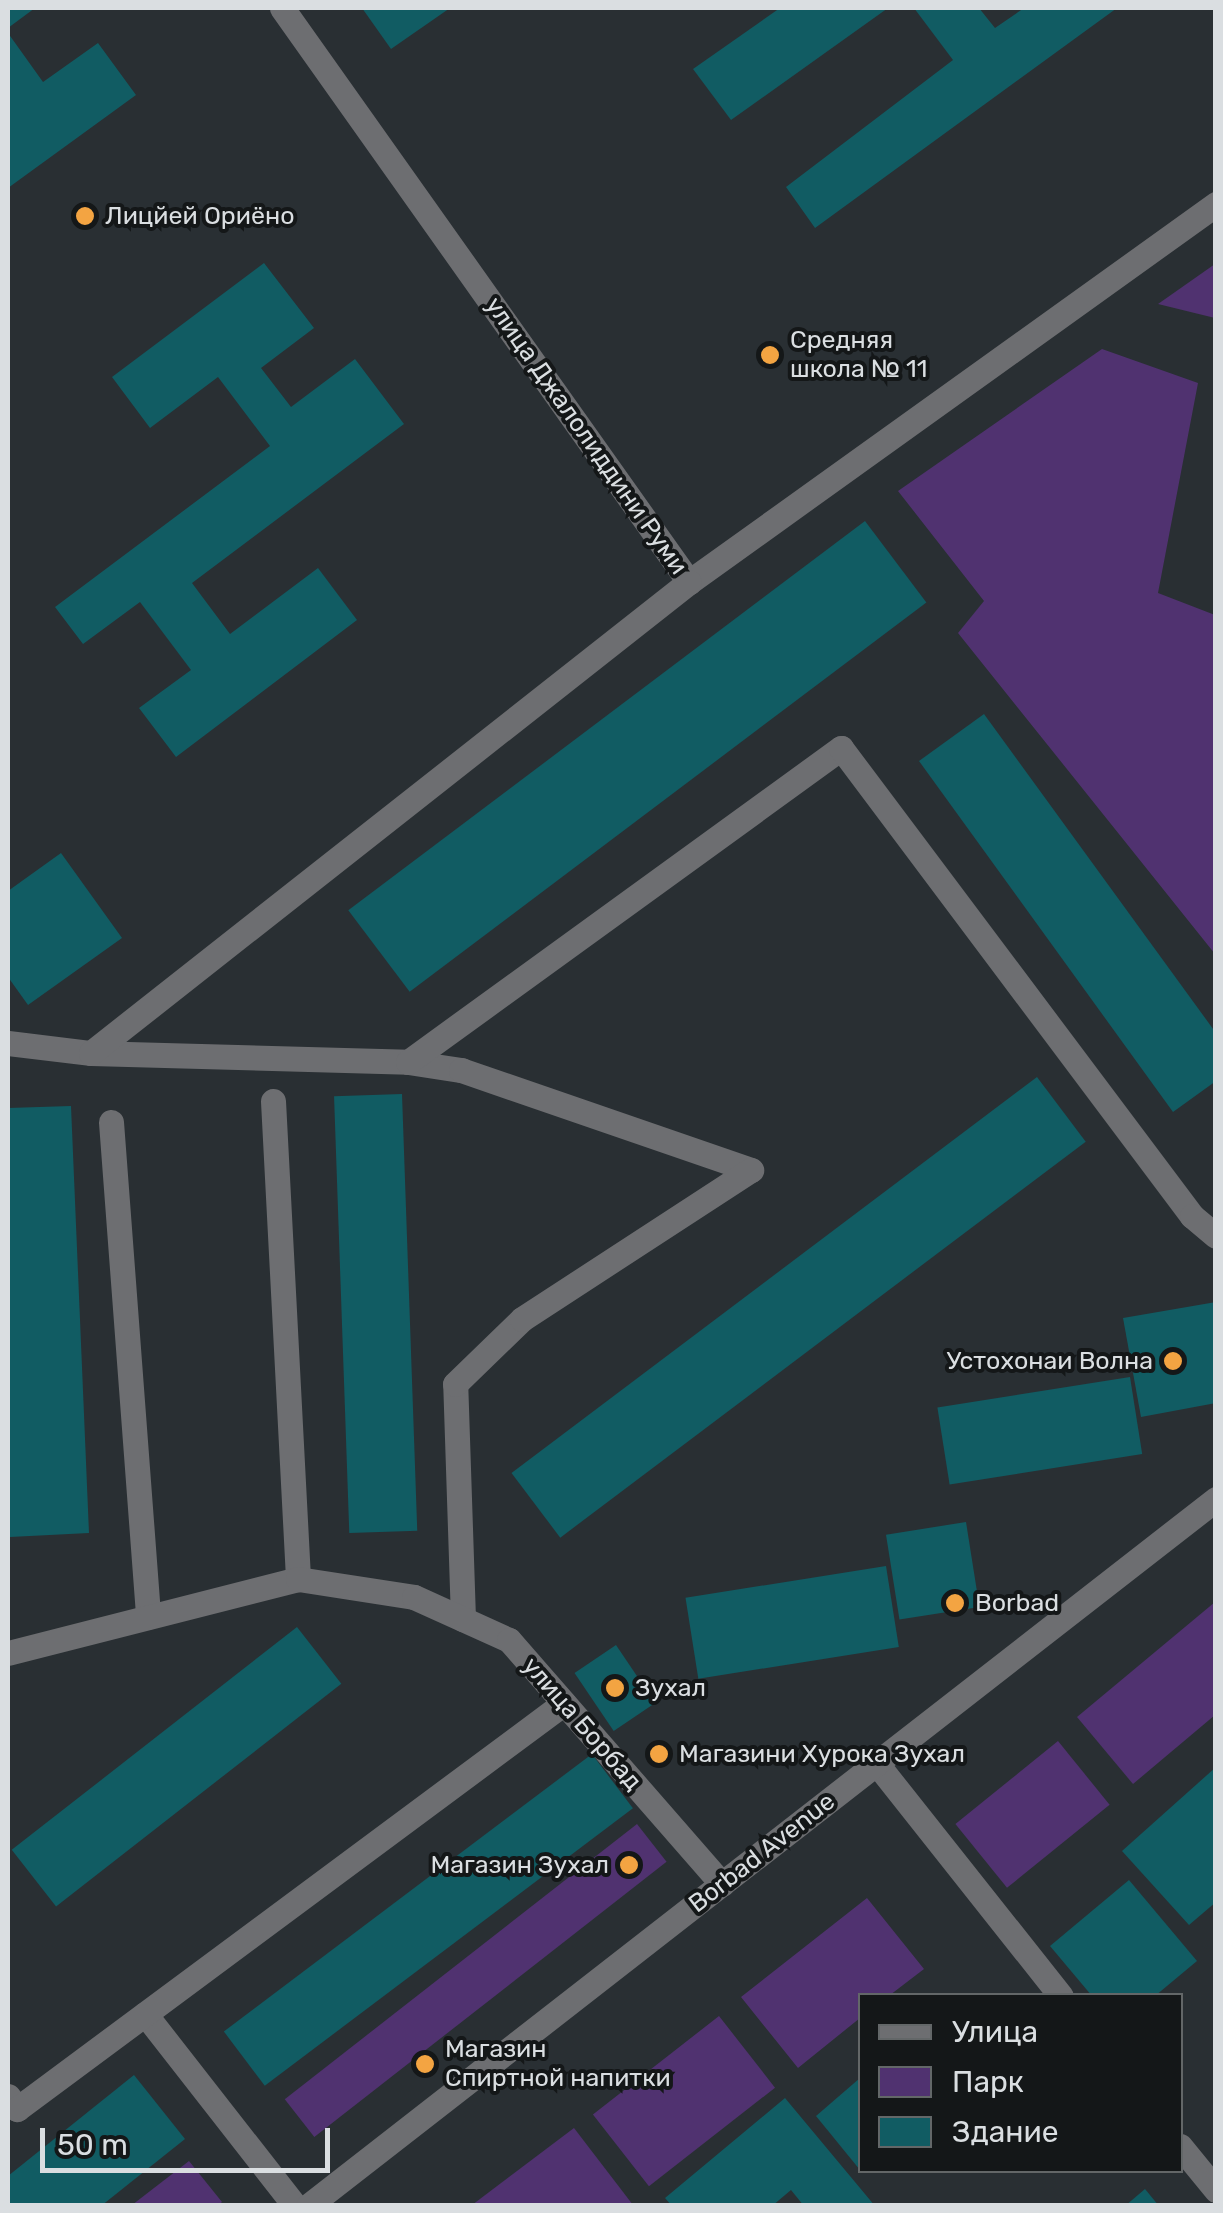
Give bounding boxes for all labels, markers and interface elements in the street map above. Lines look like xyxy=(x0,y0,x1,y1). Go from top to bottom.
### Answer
place label: Лицйей Ориёно xyxy=(105,201,294,231)
marker: Лицйей Ориёно xyxy=(74,205,96,227)
street label: улица Джалолиддини Руми xyxy=(479,292,693,580)
place label: Средняя школа № 11 xyxy=(790,326,927,385)
marker: Средняя школа № 11 xyxy=(759,344,781,366)
place label: Устохонаи Волна xyxy=(946,1346,1153,1376)
marker: Устохонаи Волна xyxy=(1162,1350,1184,1372)
place label: Borbad xyxy=(975,1588,1059,1618)
marker: Borbad xyxy=(944,1592,966,1614)
street label: улица Борбад xyxy=(516,1651,648,1797)
place label: Зухал xyxy=(635,1673,706,1703)
marker: Зухал xyxy=(604,1677,626,1699)
place label: Магазини Хурока Зухал xyxy=(679,1739,965,1769)
marker: Магазини Хурока Зухал xyxy=(648,1743,670,1765)
street label: Borbad Avenue xyxy=(683,1786,841,1920)
place label: Магазин Зухал xyxy=(430,1850,609,1880)
marker: Магазин Зухал xyxy=(618,1854,640,1876)
legend xyxy=(858,1993,1183,2173)
text: Улица xyxy=(952,2014,1038,2050)
place label: Магазин Спиртной напитки xyxy=(445,2035,671,2094)
marker: Магазин Спиртной напитки xyxy=(414,2053,436,2075)
text: Парк xyxy=(952,2064,1024,2100)
scale bar xyxy=(45,2108,335,2170)
text: Здание xyxy=(952,2114,1059,2150)
text: 50 m xyxy=(57,2127,128,2163)

